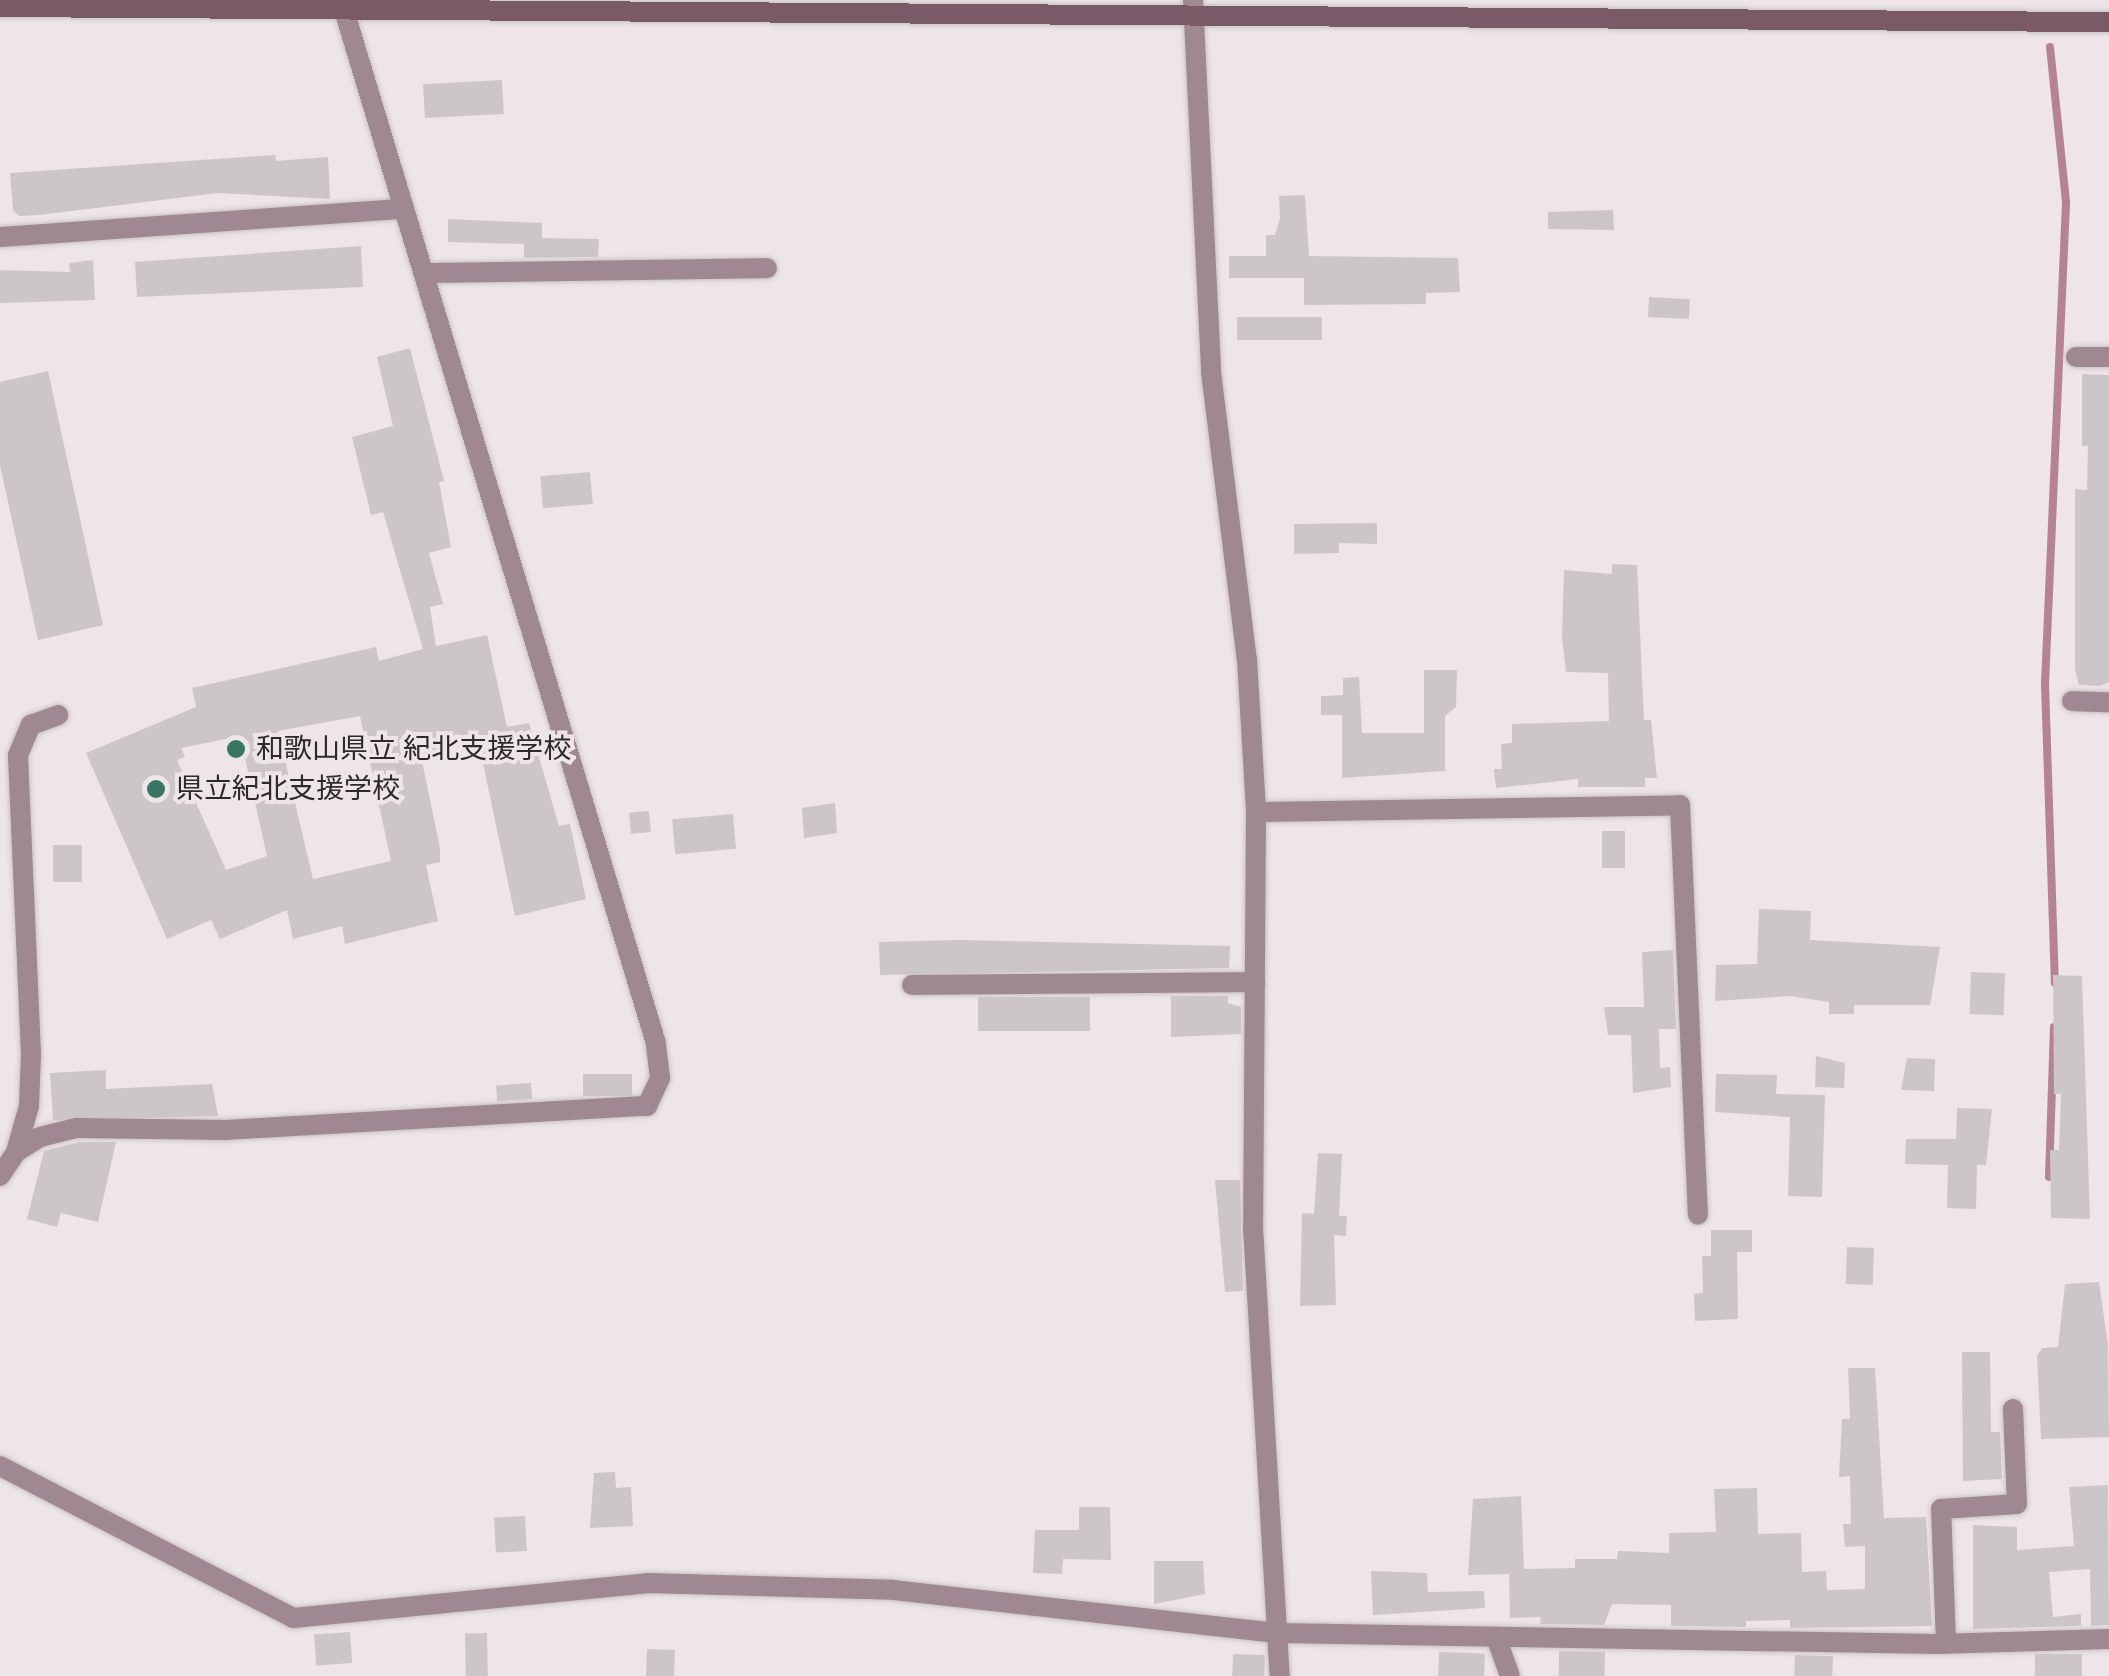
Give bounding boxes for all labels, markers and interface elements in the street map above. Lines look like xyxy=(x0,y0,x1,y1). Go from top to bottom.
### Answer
place label: 和歌山県立 紀北支援学校 xyxy=(256,732,571,766)
marker: 和歌山県立 紀北支援学校 xyxy=(225,738,247,760)
place label: 県立紀北支援学校 xyxy=(176,772,400,806)
marker: 県立紀北支援学校 xyxy=(145,778,167,800)

